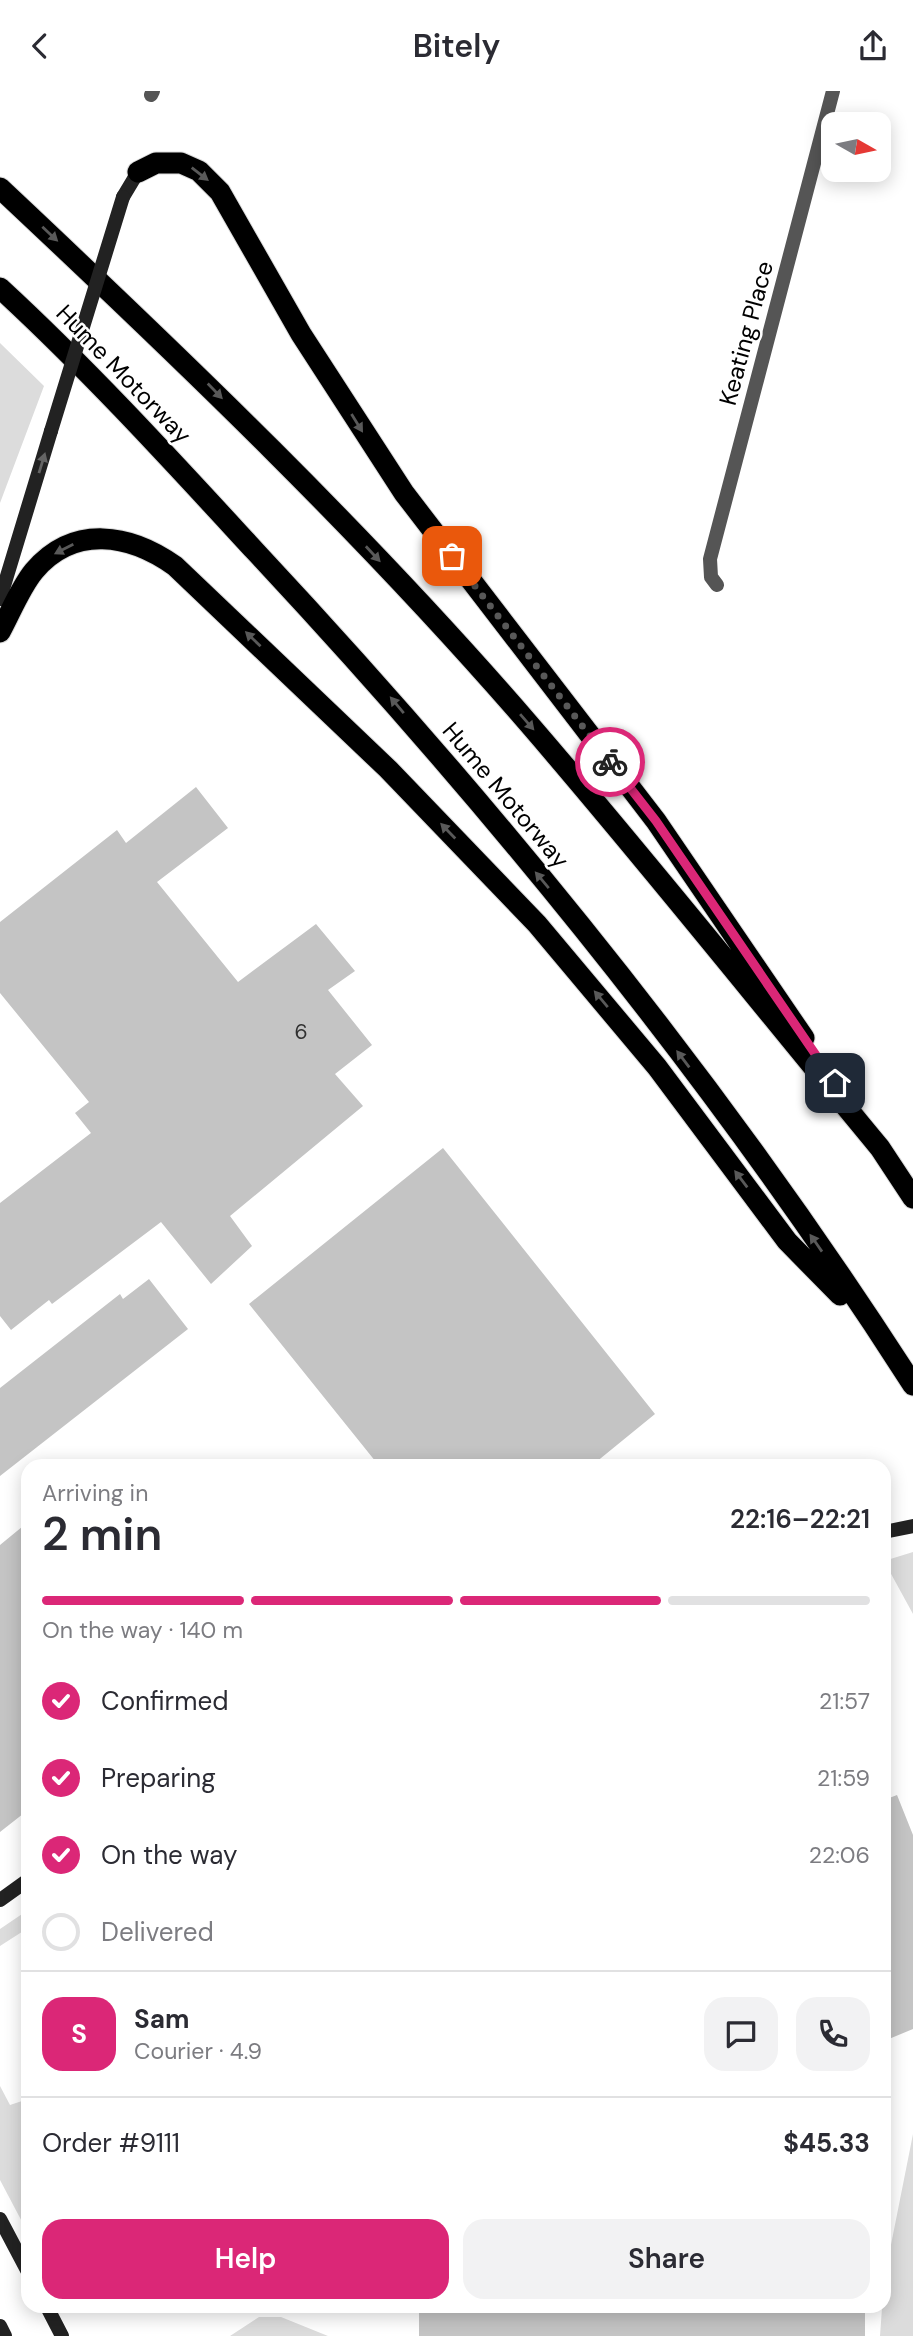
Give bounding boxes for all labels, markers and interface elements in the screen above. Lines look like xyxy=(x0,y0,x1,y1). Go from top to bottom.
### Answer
text: Bitely xyxy=(413,25,500,67)
icon: back xyxy=(21,27,59,65)
icon: share xyxy=(854,27,892,65)
north arrow xyxy=(821,112,891,182)
map controls xyxy=(821,112,891,182)
one-way arrow xyxy=(191,166,209,181)
one-way arrow xyxy=(41,226,58,242)
street label: Keating Place xyxy=(712,258,780,408)
street label: Hume Motorway xyxy=(50,298,198,450)
one-way arrow xyxy=(206,382,223,399)
one-way arrow xyxy=(350,414,363,433)
one-way arrow xyxy=(37,453,47,474)
pin xyxy=(422,526,482,586)
icon: bag xyxy=(433,537,471,575)
one-way arrow xyxy=(54,543,74,555)
one-way arrow xyxy=(365,545,381,563)
one-way arrow xyxy=(245,631,262,648)
one-way arrow xyxy=(389,696,404,714)
one-way arrow xyxy=(519,713,535,731)
street label: Hume Motorway xyxy=(436,716,576,874)
courier xyxy=(575,727,645,797)
icon: bike xyxy=(591,743,629,781)
one-way arrow xyxy=(440,823,456,840)
one-way arrow xyxy=(535,872,550,889)
one-way arrow xyxy=(594,991,609,1008)
house number: 6 xyxy=(294,1018,308,1046)
one-way arrow xyxy=(676,1050,690,1068)
pin xyxy=(805,1053,865,1113)
icon: home xyxy=(816,1064,854,1102)
one-way arrow xyxy=(733,1170,748,1188)
one-way arrow xyxy=(809,1234,823,1252)
text: Arriving in xyxy=(42,1478,148,1508)
text: 22:16–22:21 xyxy=(730,1502,870,1536)
text: 2 min xyxy=(42,1504,162,1564)
text: On the way · 140 m xyxy=(42,1615,243,1645)
icon: check xyxy=(42,1682,80,1720)
text: Confirmed xyxy=(101,1684,228,1718)
text: 21:57 xyxy=(819,1686,870,1716)
icon: check xyxy=(42,1759,80,1797)
text: Preparing xyxy=(101,1761,216,1795)
text: 21:59 xyxy=(817,1763,870,1793)
icon: check xyxy=(42,1836,80,1874)
text: On the way xyxy=(101,1838,237,1872)
text: 22:06 xyxy=(809,1840,870,1870)
text: Delivered xyxy=(101,1915,214,1949)
button: chat xyxy=(704,1997,778,2071)
button: phone xyxy=(796,1997,870,2071)
text: Sam xyxy=(134,2002,189,2036)
text: S xyxy=(71,2017,87,2051)
text: Courier · 4.9 xyxy=(134,2036,262,2066)
text: Order #9111 xyxy=(42,2126,180,2160)
text: $45.33 xyxy=(783,2126,870,2160)
button: Help xyxy=(42,2219,449,2299)
button: Share xyxy=(463,2219,870,2299)

